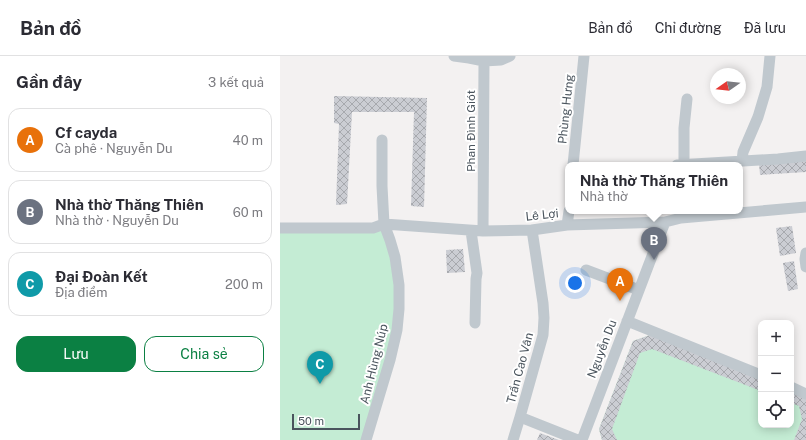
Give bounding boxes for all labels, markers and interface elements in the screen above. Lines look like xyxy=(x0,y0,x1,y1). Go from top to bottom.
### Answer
text: Bản đồ xyxy=(20,17,81,39)
text: Bản đồ xyxy=(588,20,633,36)
text: Chỉ đường xyxy=(655,20,722,36)
text: Đã lưu xyxy=(744,20,786,36)
north arrow xyxy=(710,68,746,104)
text: Gần đây xyxy=(16,72,82,92)
street label: Phùng Hưng xyxy=(555,73,577,145)
text: 3 kết quả xyxy=(208,75,264,90)
street label: Phan Đình Giót xyxy=(464,90,478,172)
text: Cf cayda xyxy=(55,124,117,141)
text: A xyxy=(25,133,35,148)
text: 40 m xyxy=(232,133,263,148)
text: Cà phê · Nguyễn Du xyxy=(55,141,173,156)
popup xyxy=(565,162,743,214)
text: Nhà thờ Thăng Thiên xyxy=(580,172,728,189)
text: Nhà thờ xyxy=(580,189,628,204)
text: Nhà thờ Thăng Thiên xyxy=(55,196,204,213)
text: B xyxy=(26,205,34,220)
text: 60 m xyxy=(233,205,263,220)
street label: Lê Lợi xyxy=(525,206,559,224)
text: Nhà thờ · Nguyễn Du xyxy=(55,213,179,228)
pin: B xyxy=(641,227,667,260)
text: Đại Đoàn Kết xyxy=(55,268,148,285)
pin: A xyxy=(607,268,633,301)
your location xyxy=(565,273,585,293)
text: C xyxy=(25,277,35,292)
text: 200 m xyxy=(225,277,263,292)
text: Địa điểm xyxy=(55,285,107,300)
street label: Nguyễn Du xyxy=(584,318,620,380)
map controls xyxy=(758,320,794,428)
button: + xyxy=(758,320,794,356)
street label: Anh Hùng Núp xyxy=(357,322,391,406)
street label: Trần Cao Vân xyxy=(504,331,536,405)
button: Lưu xyxy=(16,336,136,372)
button: Chia sẻ xyxy=(144,336,264,372)
pin: C xyxy=(307,351,333,384)
button: − xyxy=(758,356,794,392)
button: locate xyxy=(758,392,794,428)
scale bar xyxy=(292,412,360,431)
text: 50 m xyxy=(298,415,324,427)

